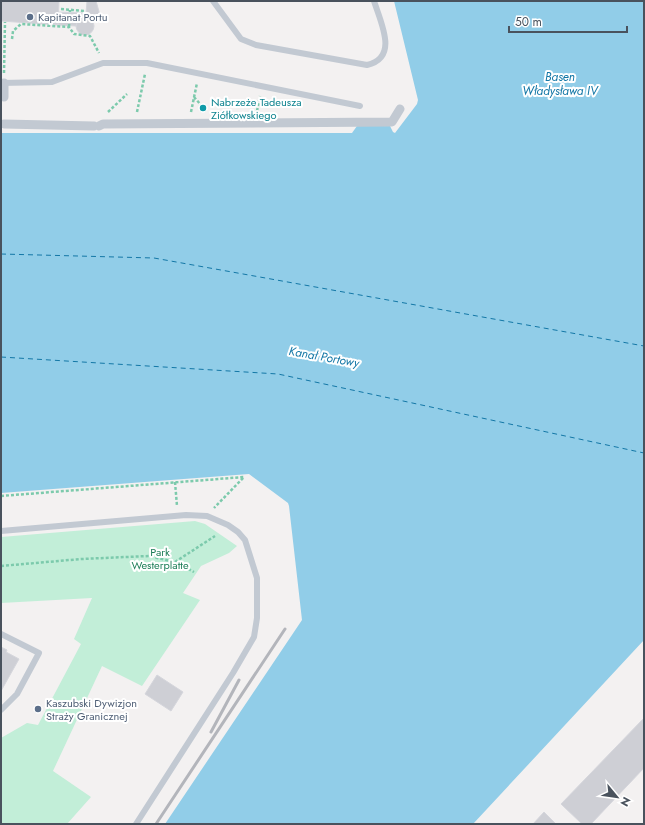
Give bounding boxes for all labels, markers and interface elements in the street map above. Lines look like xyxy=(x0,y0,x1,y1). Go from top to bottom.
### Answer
scale bar xyxy=(509,8,627,34)
place label: Kapitanat Portu xyxy=(38,9,107,25)
marker: Kapitanat Portu xyxy=(25,12,35,22)
text: 50 m xyxy=(515,13,542,31)
water label: Basen Władysława IV xyxy=(522,68,599,100)
place label: Nabrzeże Tadeusza Ziółkowskiego xyxy=(211,94,302,123)
marker: Nabrzeże Tadeusza Ziółkowskiego xyxy=(198,103,208,113)
water label: Kanał Portowy xyxy=(287,342,361,372)
park label: Park Westerplatte xyxy=(131,544,189,573)
place label: Kaszubski Dywizjon Straży Granicznej xyxy=(46,695,137,724)
marker: Kaszubski Dywizjon Straży Granicznej xyxy=(33,704,43,714)
north arrow xyxy=(597,777,637,817)
text: N xyxy=(617,794,635,810)

